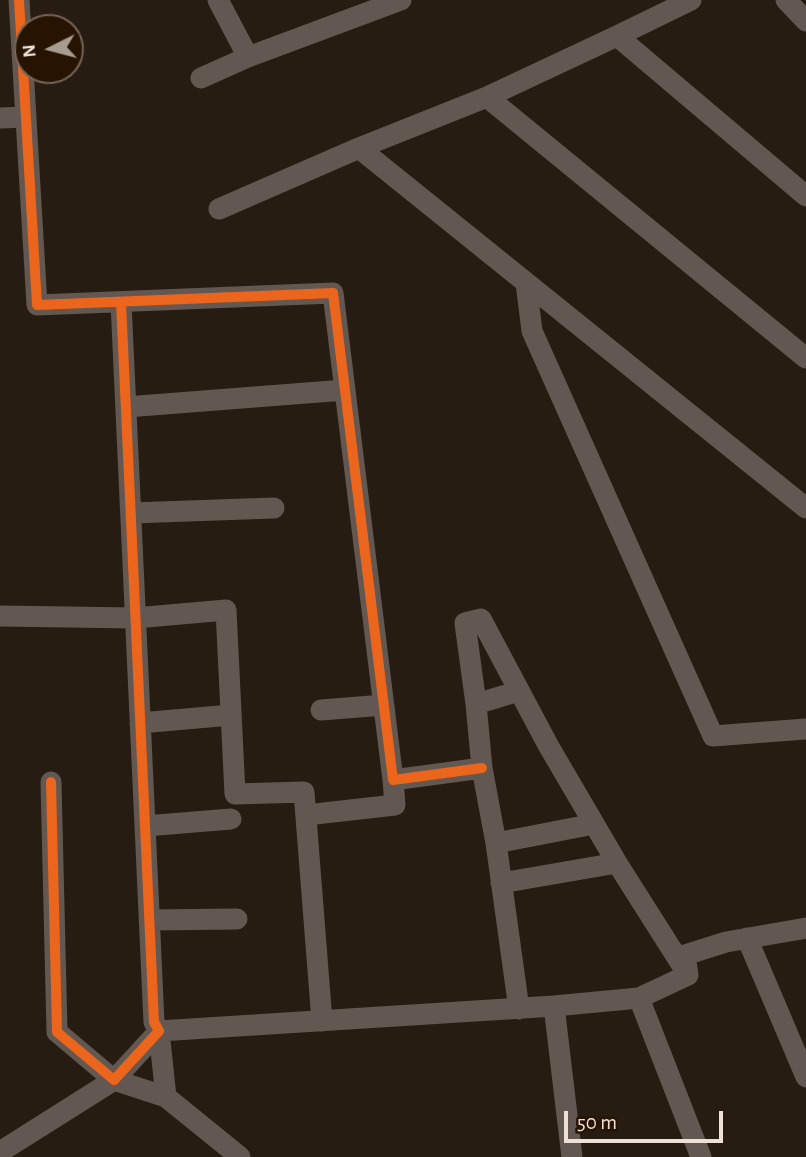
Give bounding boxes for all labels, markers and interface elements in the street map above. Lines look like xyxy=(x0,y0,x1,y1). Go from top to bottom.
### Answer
north arrow xyxy=(14,14,84,84)
text: N xyxy=(19,43,40,59)
scale bar xyxy=(568,1098,727,1142)
text: 50 m xyxy=(577,1112,617,1133)

